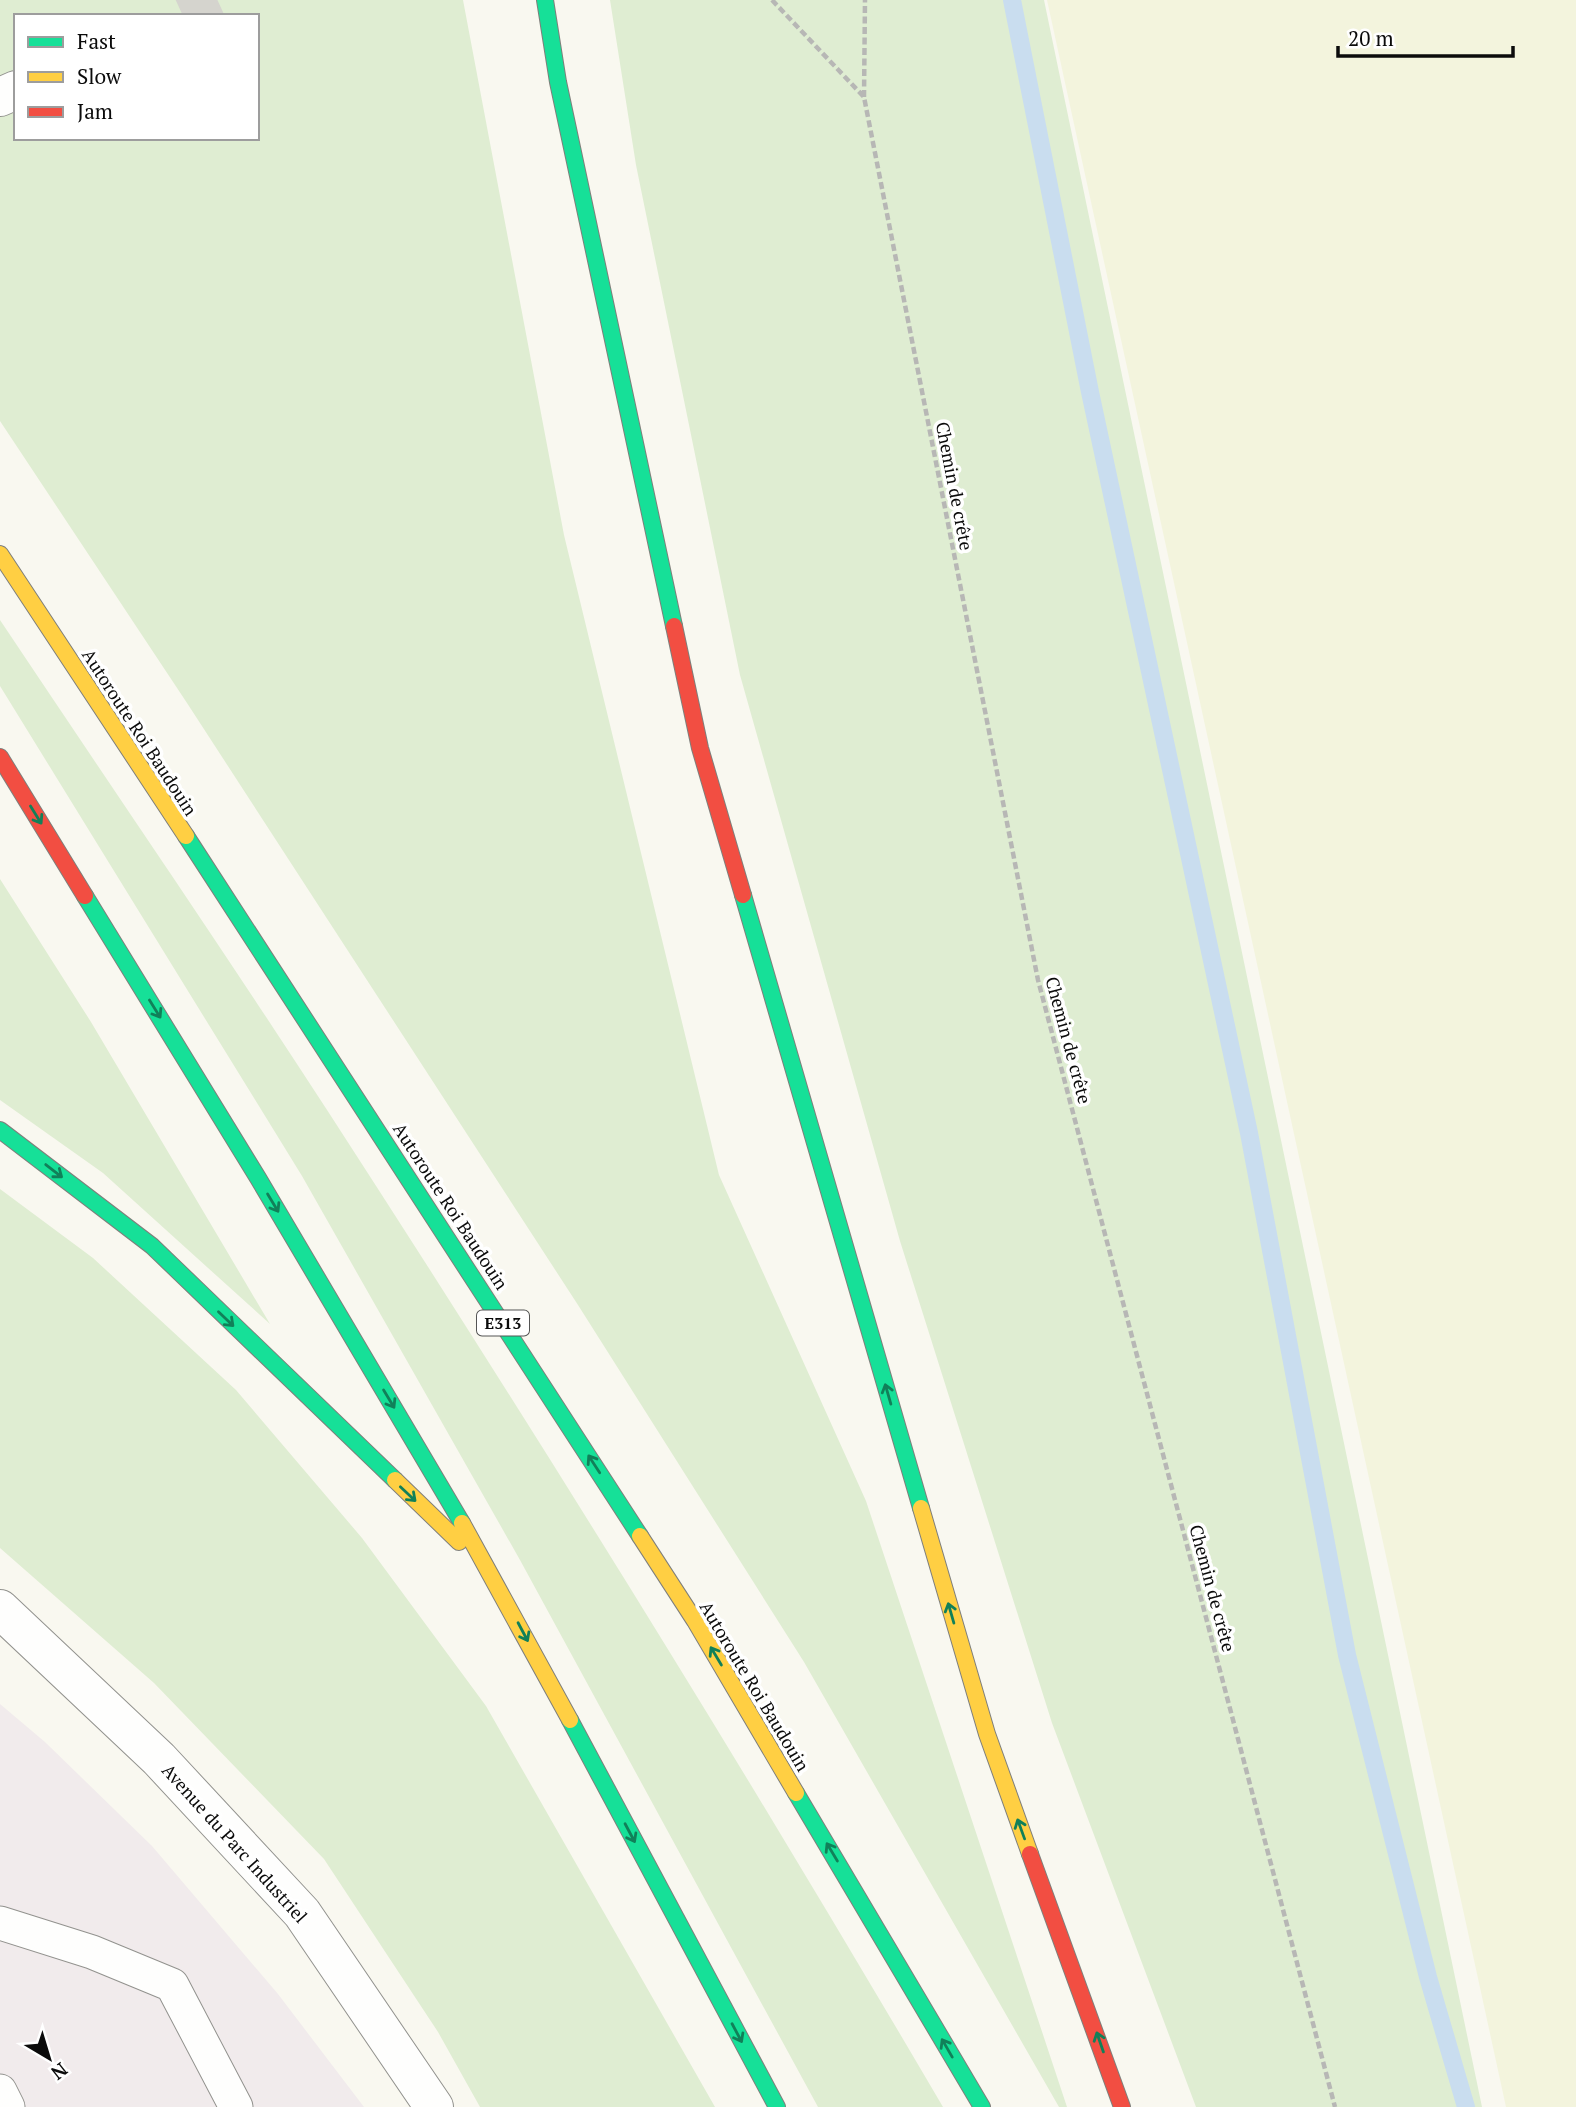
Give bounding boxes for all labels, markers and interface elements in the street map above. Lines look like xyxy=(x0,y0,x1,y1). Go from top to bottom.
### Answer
legend xyxy=(14,14,259,140)
scale bar xyxy=(1338,14,1513,58)
text: 20 m xyxy=(1348,24,1394,52)
text: Fast xyxy=(77,27,116,55)
text: Slow xyxy=(77,62,122,90)
text: Jam xyxy=(77,97,113,125)
street label: Chemin de crête xyxy=(931,420,979,552)
street label: Autoroute Roi Baudouin xyxy=(77,644,203,820)
one-way arrow xyxy=(28,805,43,824)
street label: Chemin de crête xyxy=(1040,974,1098,1106)
one-way arrow xyxy=(148,998,162,1018)
street label: Autoroute Roi Baudouin xyxy=(388,1118,514,1294)
one-way arrow xyxy=(44,1164,63,1179)
one-way arrow xyxy=(267,1193,281,1213)
road number: E313 xyxy=(477,1310,529,1336)
one-way arrow xyxy=(217,1311,234,1328)
one-way arrow xyxy=(880,1383,893,1405)
one-way arrow xyxy=(383,1388,396,1409)
one-way arrow xyxy=(587,1455,601,1474)
one-way arrow xyxy=(399,1486,417,1502)
street label: Chemin de crête xyxy=(1184,1522,1242,1654)
street label: Autoroute Roi Baudouin xyxy=(695,1597,815,1776)
one-way arrow xyxy=(944,1602,957,1624)
one-way arrow xyxy=(517,1621,530,1642)
one-way arrow xyxy=(709,1647,723,1667)
street label: Avenue du Parc Industriel xyxy=(157,1758,313,1928)
one-way arrow xyxy=(1014,1818,1027,1840)
one-way arrow xyxy=(624,1822,637,1843)
one-way arrow xyxy=(825,1842,839,1862)
north arrow xyxy=(14,2023,84,2093)
one-way arrow xyxy=(731,2023,745,2043)
one-way arrow xyxy=(1093,2032,1105,2054)
one-way arrow xyxy=(940,2038,954,2058)
text: N xyxy=(46,2058,73,2086)

